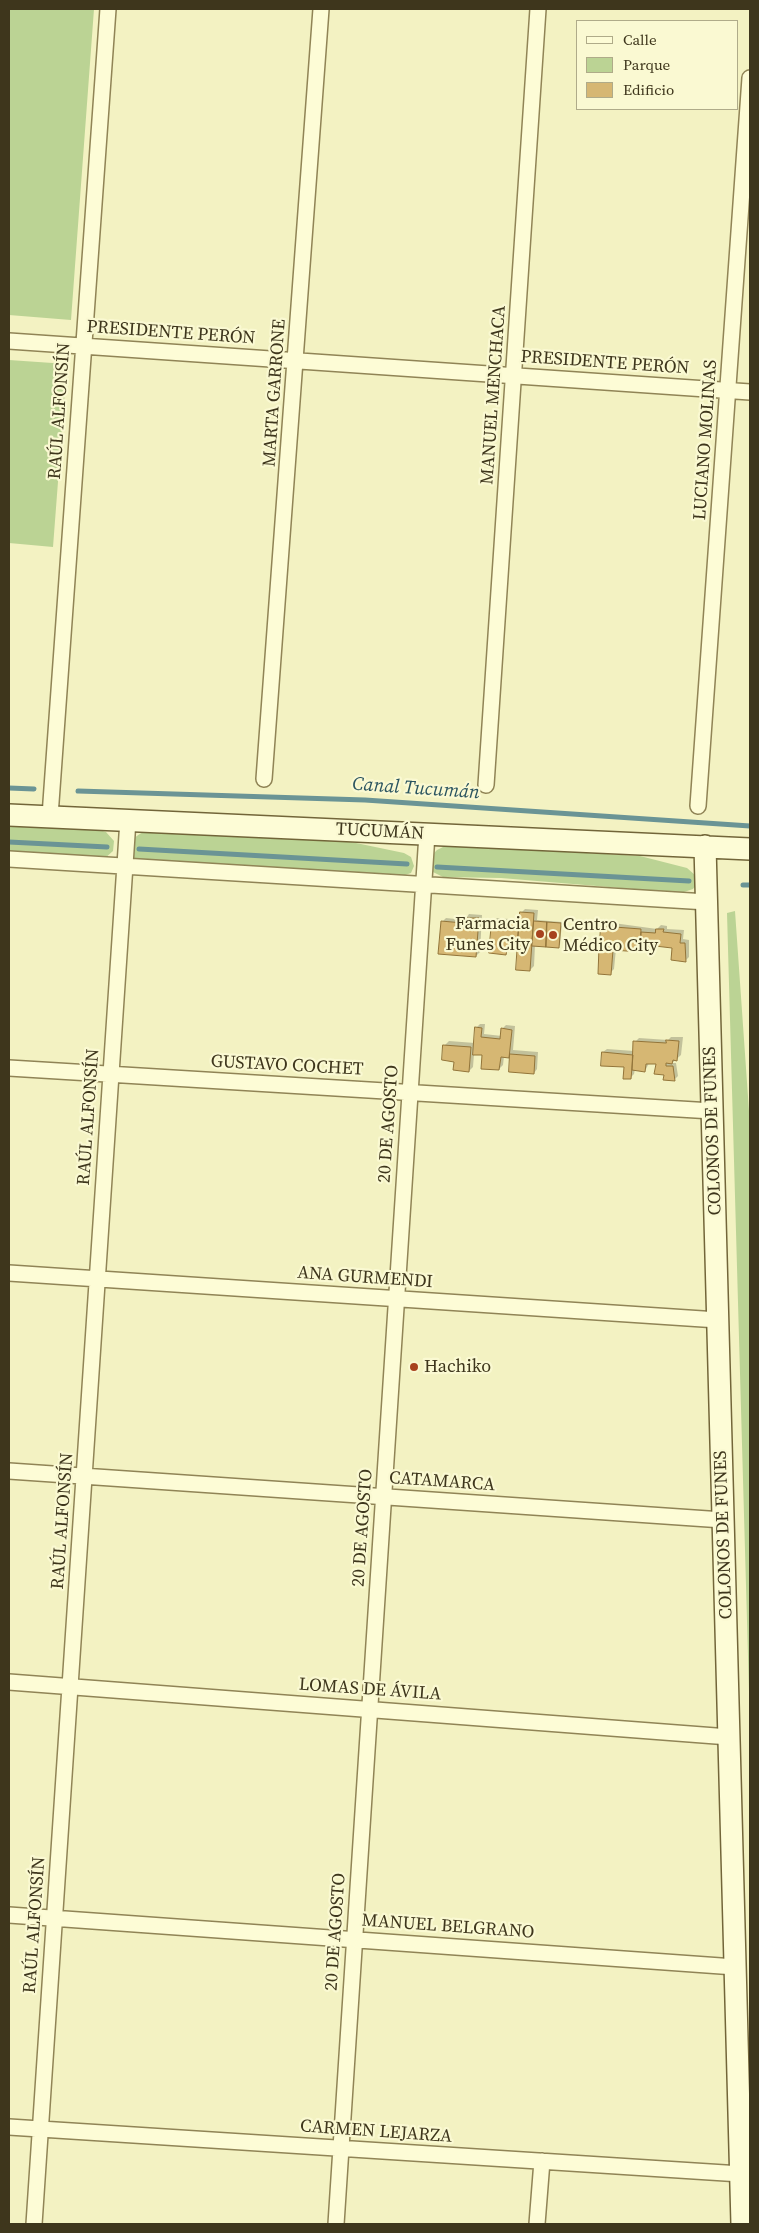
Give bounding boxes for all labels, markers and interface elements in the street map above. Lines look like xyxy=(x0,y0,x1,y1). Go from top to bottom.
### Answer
legend xyxy=(576,20,739,110)
text: Calle xyxy=(623,29,657,50)
text: Parque xyxy=(623,54,670,75)
text: Edificio xyxy=(623,79,674,100)
street label: MANUEL MENCHACA xyxy=(477,305,511,485)
street label: PRESIDENTE PERÓN xyxy=(86,316,256,350)
street label: MARTA GARRONE xyxy=(259,318,291,468)
street label: RAÚL ALFONSÍN xyxy=(44,342,76,480)
street label: PRESIDENTE PERÓN xyxy=(520,346,690,380)
street label: LUCIANO MOLINAS xyxy=(690,359,722,521)
water label: Canal Tucumán xyxy=(352,773,480,805)
street label: TUCUMÁN xyxy=(335,819,425,845)
place label: Farmacia Funes City xyxy=(446,913,530,956)
place label: Centro Médico City xyxy=(563,914,658,956)
marker: Farmacia Funes City xyxy=(534,928,546,940)
marker: Centro Médico City xyxy=(547,929,559,941)
street label: COLONOS DE FUNES xyxy=(699,1046,727,1216)
street label: RAÚL ALFONSÍN xyxy=(73,1048,105,1186)
street label: GUSTAVO COCHET xyxy=(210,1051,364,1081)
street label: 20 DE AGOSTO xyxy=(374,1064,404,1184)
street label: ANA GURMENDI xyxy=(296,1262,434,1294)
place label: Hachiko xyxy=(424,1356,491,1378)
marker: Hachiko xyxy=(408,1361,420,1373)
street label: COLONOS DE FUNES xyxy=(710,1450,738,1620)
street label: RAÚL ALFONSÍN xyxy=(47,1452,79,1590)
street label: 20 DE AGOSTO xyxy=(348,1468,378,1588)
street label: CATAMARCA xyxy=(388,1468,496,1496)
street label: LOMAS DE ÁVILA xyxy=(298,1674,442,1706)
street label: RAÚL ALFONSÍN xyxy=(19,1856,51,1994)
street label: 20 DE AGOSTO xyxy=(321,1872,351,1992)
street label: MANUEL BELGRANO xyxy=(361,1910,535,1944)
street label: CARMEN LEJARZA xyxy=(299,2116,453,2148)

